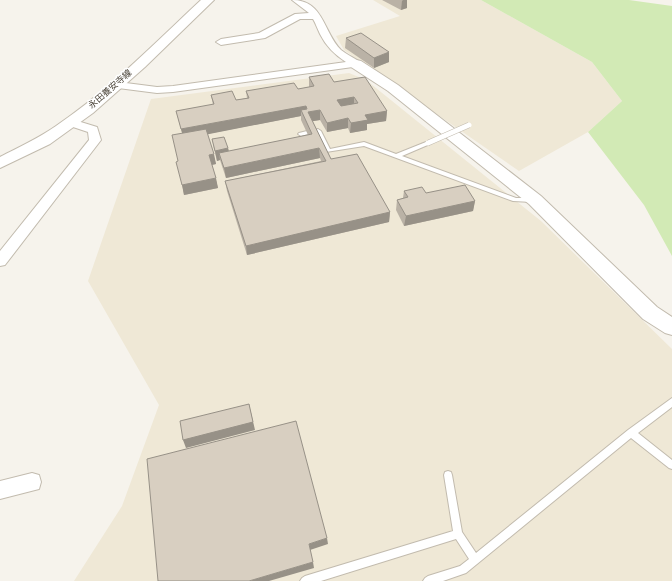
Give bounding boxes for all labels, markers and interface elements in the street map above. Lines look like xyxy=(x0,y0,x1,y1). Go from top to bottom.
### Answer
street label: 永田養安寺線 xyxy=(86,66,134,110)

